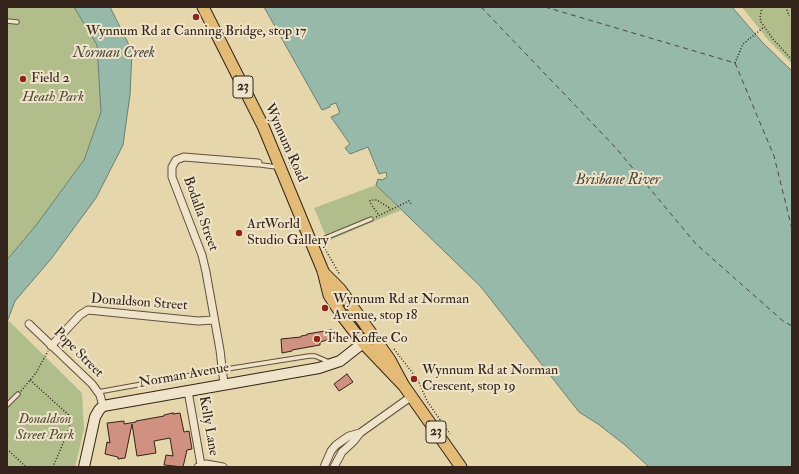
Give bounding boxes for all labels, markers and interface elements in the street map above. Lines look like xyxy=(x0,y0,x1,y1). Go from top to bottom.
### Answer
marker: Wynnum Rd at Canning Bridge, stop 17 xyxy=(191,12,201,22)
place label: Wynnum Rd at Canning Bridge, stop 17 xyxy=(86,24,306,40)
water label: Norman Creek xyxy=(73,45,155,63)
place label: Field 2 xyxy=(31,71,70,87)
marker: Field 2 xyxy=(18,74,28,84)
road number: 23 xyxy=(233,76,253,98)
park label: Heath Park xyxy=(22,90,84,106)
street label: Wynnum Road xyxy=(260,101,310,185)
water label: Brisbane River xyxy=(576,172,660,190)
street label: Bodalla Street xyxy=(179,174,221,254)
place label: ArtWorld Studio Gallery xyxy=(247,217,329,250)
marker: ArtWorld Studio Gallery xyxy=(234,228,244,238)
street label: Donaldson Street xyxy=(90,291,188,315)
place label: Wynnum Rd at Norman Avenue, stop 18 xyxy=(333,292,469,324)
marker: Wynnum Rd at Norman Avenue, stop 18 xyxy=(320,303,330,313)
street label: Pope Street xyxy=(49,324,107,382)
place label: The Koffee Co xyxy=(325,331,407,347)
marker: The Koffee Co xyxy=(312,334,322,344)
street label: Norman Avenue xyxy=(137,360,231,392)
place label: Wynnum Rd at Norman Crescent, stop 19 xyxy=(422,363,558,396)
marker: Wynnum Rd at Norman Crescent, stop 19 xyxy=(409,374,419,384)
street label: Kelly Lane xyxy=(194,395,222,457)
park label: Donaldson Street Park xyxy=(16,412,74,444)
road number: 23 xyxy=(426,421,446,443)

